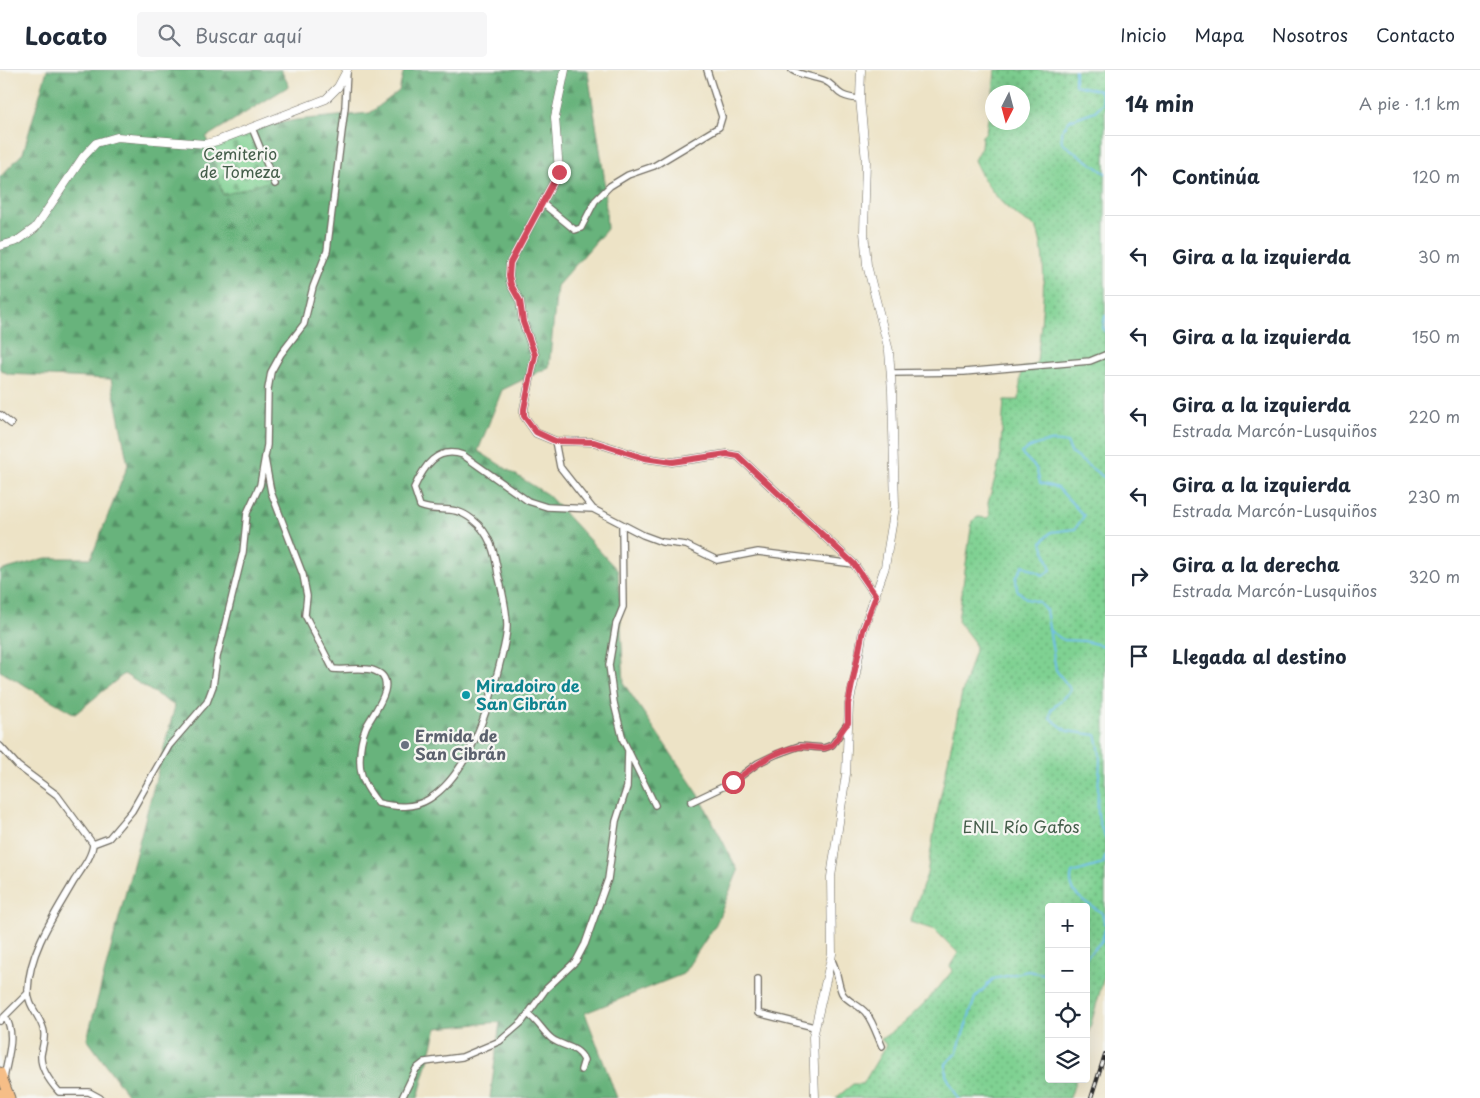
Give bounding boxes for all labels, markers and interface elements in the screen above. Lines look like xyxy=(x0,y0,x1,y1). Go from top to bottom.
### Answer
search box xyxy=(137,12,487,57)
text: Locato xyxy=(25,17,107,53)
icon: search xyxy=(155,21,183,49)
text: Buscar aquí xyxy=(195,21,302,49)
text: Inicio xyxy=(1120,21,1167,48)
text: Mapa xyxy=(1195,21,1244,48)
text: Nosotros xyxy=(1272,21,1348,48)
text: Contacto xyxy=(1376,21,1455,48)
north arrow xyxy=(985,85,1030,130)
text: 14 min xyxy=(1125,87,1194,119)
text: A pie · 1.1 km xyxy=(1359,91,1460,115)
park label: Cemiterio de Tomeza xyxy=(200,141,280,183)
route end xyxy=(548,161,571,184)
icon: ahead xyxy=(1125,162,1153,190)
text: Continúa xyxy=(1172,162,1260,190)
text: 120 m xyxy=(1413,164,1460,188)
icon: left xyxy=(1125,242,1153,270)
text: Gira a la izquierda xyxy=(1172,242,1351,270)
text: 30 m xyxy=(1418,244,1460,268)
icon: left xyxy=(1125,322,1153,350)
text: Gira a la izquierda xyxy=(1172,322,1351,350)
text: 150 m xyxy=(1412,324,1460,348)
text: Gira a la izquierda xyxy=(1172,390,1351,418)
icon: left xyxy=(1125,402,1153,430)
text: 220 m xyxy=(1409,404,1460,428)
text: Estrada Marcón-Lusquiños xyxy=(1172,418,1377,442)
text: Gira a la izquierda xyxy=(1172,470,1351,498)
icon: left xyxy=(1125,482,1153,510)
text: 230 m xyxy=(1408,484,1460,508)
text: Estrada Marcón-Lusquiños xyxy=(1172,498,1377,522)
text: Gira a la derecha xyxy=(1172,550,1340,578)
icon: right xyxy=(1125,562,1153,590)
text: 320 m xyxy=(1409,564,1460,588)
text: Estrada Marcón-Lusquiños xyxy=(1172,578,1377,602)
icon: arrive xyxy=(1125,642,1153,670)
text: Llegada al destino xyxy=(1172,642,1346,670)
place label: Miradoiro de San Cibrán xyxy=(476,673,580,715)
marker: Miradoiro de San Cibrán xyxy=(460,689,472,701)
place label: Ermida de San Cibrán xyxy=(415,723,506,765)
marker: Ermida de San Cibrán xyxy=(399,739,411,751)
route start xyxy=(722,771,745,794)
park label: ENIL Río Gafos xyxy=(962,814,1080,838)
map controls xyxy=(1045,903,1090,1083)
button: + xyxy=(1045,903,1090,948)
button: − xyxy=(1045,948,1090,993)
button: locate xyxy=(1045,993,1090,1038)
button: layers xyxy=(1045,1038,1090,1083)

